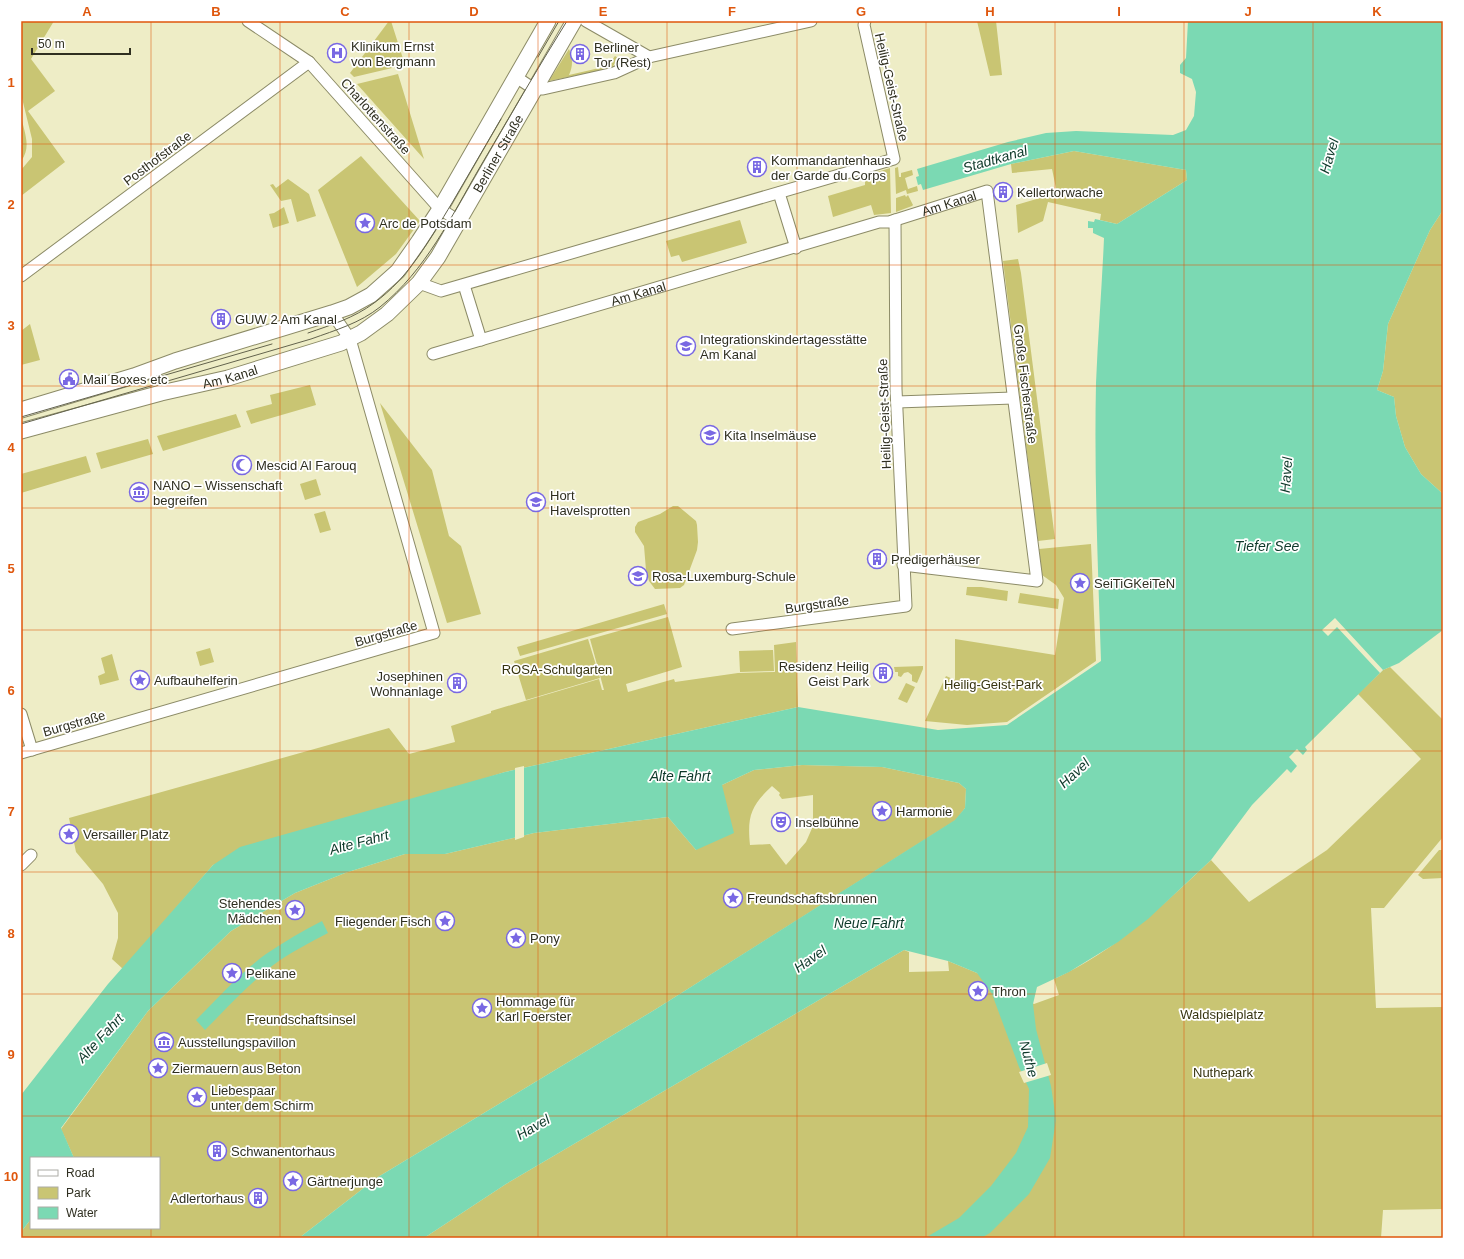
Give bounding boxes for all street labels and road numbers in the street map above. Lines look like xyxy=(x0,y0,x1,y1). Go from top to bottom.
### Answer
street label: Heilig-Geist-Straße xyxy=(872,32,911,143)
street label: Charlottenstraße xyxy=(338,75,414,157)
street label: Berliner Straße xyxy=(470,112,527,195)
street label: Posthofstraße xyxy=(120,128,194,189)
street label: Am Kanal xyxy=(920,188,978,219)
street label: Am Kanal xyxy=(609,279,668,309)
street label: Große Fischerstraße xyxy=(1011,324,1040,444)
street label: Heilig-Geist-Straße xyxy=(875,358,894,469)
street label: Am Kanal xyxy=(201,362,260,391)
street label: Burgstraße xyxy=(784,593,850,616)
street label: Burgstraße xyxy=(353,617,419,650)
street label: Burgstraße xyxy=(41,707,107,740)

